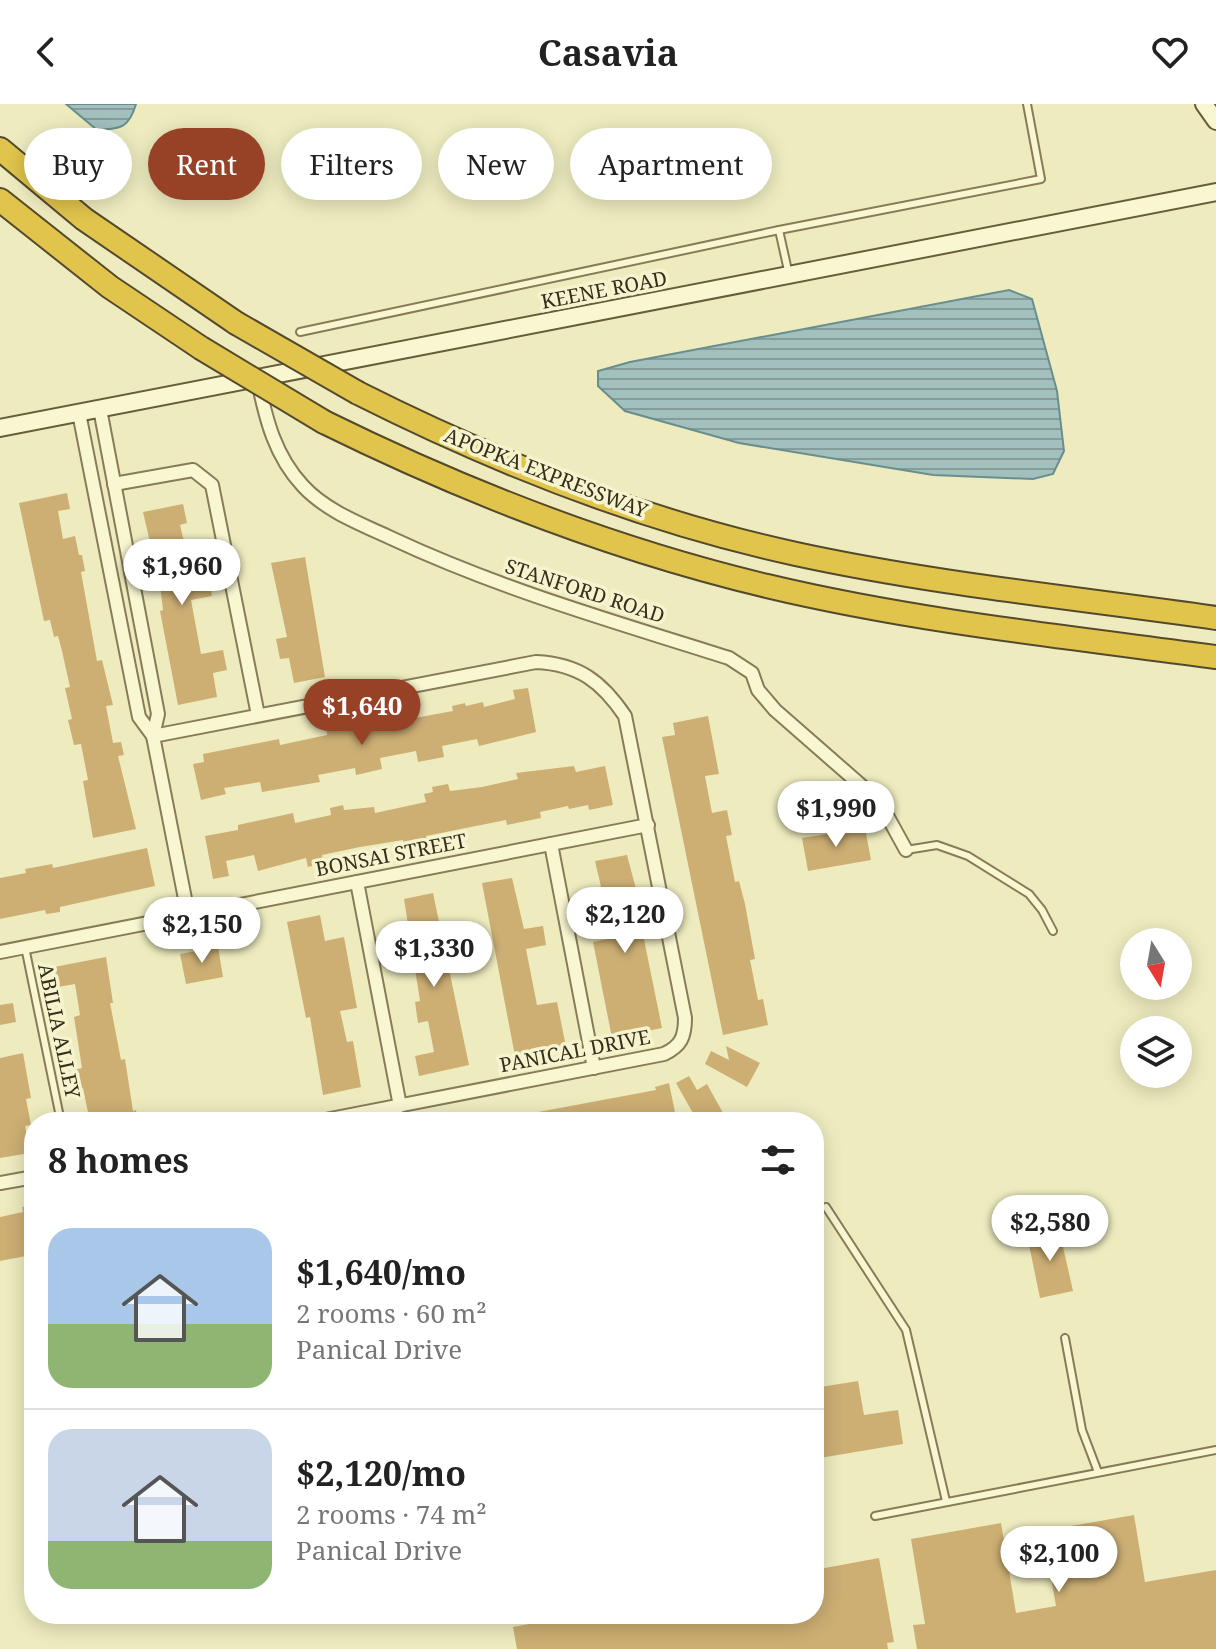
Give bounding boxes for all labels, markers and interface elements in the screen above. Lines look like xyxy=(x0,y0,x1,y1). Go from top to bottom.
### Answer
text: Casavia xyxy=(538,28,678,77)
icon: back xyxy=(24,30,68,74)
icon: heart xyxy=(1148,30,1192,74)
chip: Buy xyxy=(24,128,132,200)
chip: Rent xyxy=(148,128,265,200)
chip: Filters xyxy=(281,128,422,200)
chip: New xyxy=(438,128,554,200)
chip: Apartment xyxy=(570,128,772,200)
street label: KEENE ROAD xyxy=(539,264,669,315)
street label: APOPKA EXPRESSWAY xyxy=(441,421,652,524)
pin: $1,960 xyxy=(117,539,247,607)
text: $1,960 xyxy=(141,547,223,583)
street label: STANFORD ROAD xyxy=(502,552,668,629)
pin: $1,640 xyxy=(297,679,427,747)
text: $1,640 xyxy=(321,687,403,723)
pin: $1,990 xyxy=(771,781,901,849)
text: $1,990 xyxy=(795,789,877,825)
street label: BONSAI STREET xyxy=(313,827,469,882)
pin: $2,120 xyxy=(560,887,690,955)
text: $2,120 xyxy=(584,895,666,931)
pin: $2,150 xyxy=(137,897,267,965)
text: $2,150 xyxy=(161,905,243,941)
pin: $1,330 xyxy=(369,921,499,989)
north arrow xyxy=(1120,928,1192,1000)
map controls xyxy=(1120,928,1192,1088)
text: $1,330 xyxy=(393,929,475,965)
street label: ABILIA ALLEY xyxy=(32,961,87,1101)
button: layers xyxy=(1120,1016,1192,1088)
street label: PANICAL DRIVE xyxy=(497,1023,652,1078)
text: 8 homes xyxy=(48,1137,189,1183)
icon: filters xyxy=(756,1138,800,1182)
pin: $2,580 xyxy=(985,1195,1115,1263)
text: $2,580 xyxy=(1009,1203,1091,1239)
text: $1,640/mo xyxy=(296,1249,466,1295)
icon: home xyxy=(112,1260,208,1356)
text: 2 rooms · 60 m² xyxy=(296,1295,487,1331)
text: Panical Drive xyxy=(296,1331,462,1367)
text: $2,120/mo xyxy=(296,1450,466,1496)
icon: home xyxy=(112,1461,208,1557)
text: 2 rooms · 74 m² xyxy=(296,1496,487,1532)
pin: $2,100 xyxy=(994,1526,1124,1594)
text: Panical Drive xyxy=(296,1532,462,1568)
text: $2,100 xyxy=(1018,1534,1100,1570)

